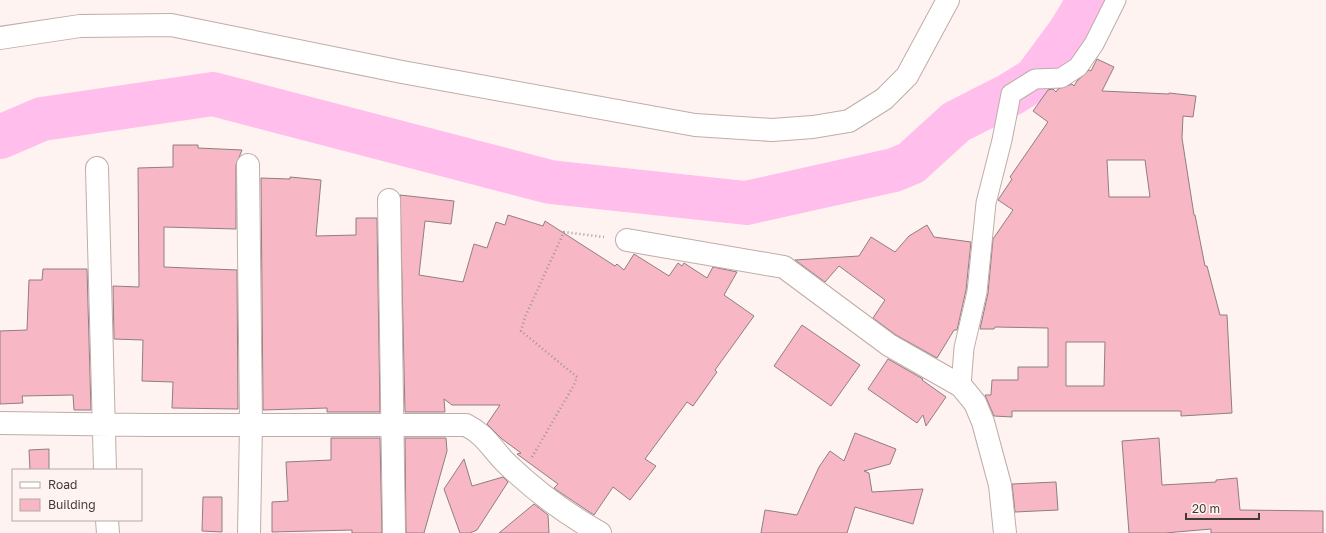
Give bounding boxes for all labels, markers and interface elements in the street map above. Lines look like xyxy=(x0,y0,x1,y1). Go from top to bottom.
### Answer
legend xyxy=(12,469,142,521)
text: Road xyxy=(48,477,77,492)
scale bar xyxy=(1186,495,1259,521)
text: Building xyxy=(48,497,96,512)
text: 20 m xyxy=(1192,501,1220,516)

